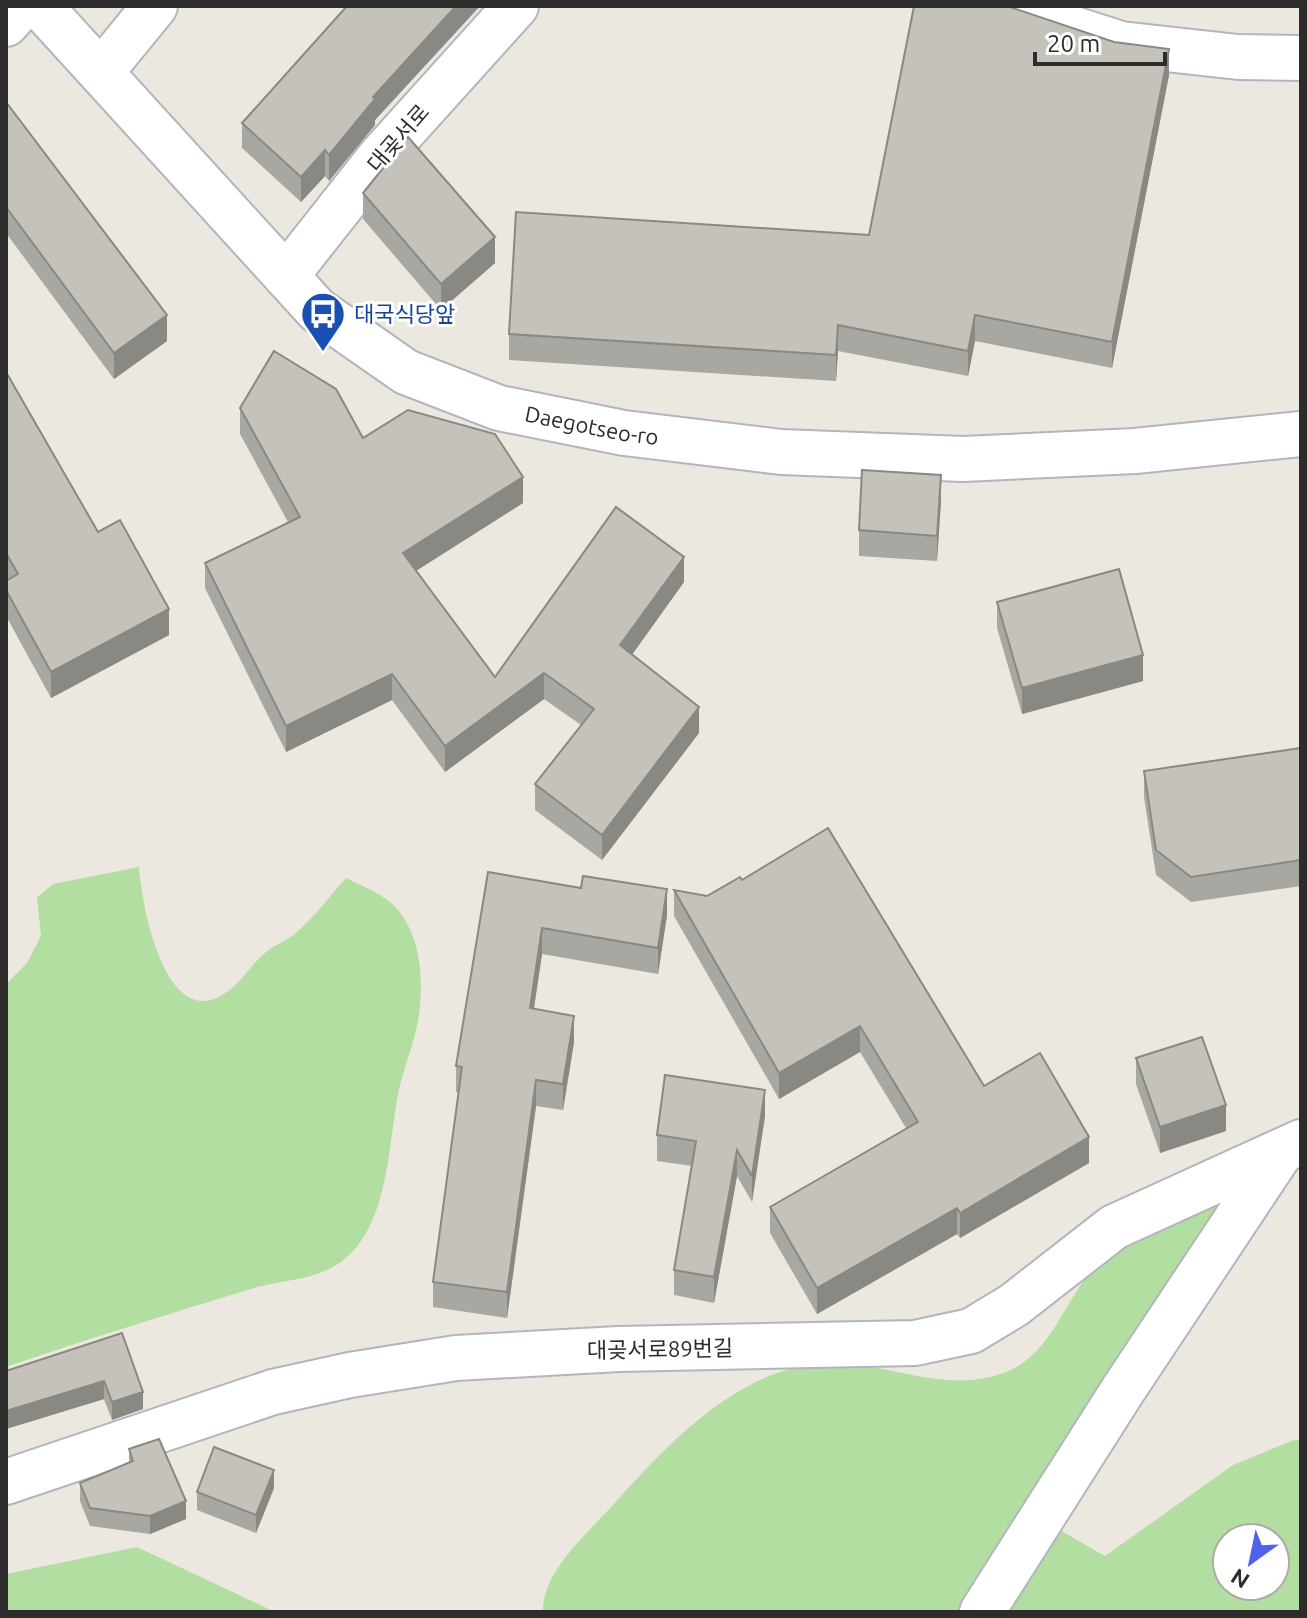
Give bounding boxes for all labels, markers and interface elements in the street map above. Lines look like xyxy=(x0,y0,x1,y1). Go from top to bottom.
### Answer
scale bar xyxy=(1035,16,1165,66)
text: 20 m xyxy=(1047,30,1100,57)
street label: 대곶서로 xyxy=(362,99,434,176)
bus stop icon: 대국식당앞 xyxy=(299,290,347,353)
place label: 대국식당앞 xyxy=(354,301,455,326)
street label: Daegotseo-ro xyxy=(523,401,660,449)
street label: 대곶서로89번길 xyxy=(587,1335,733,1362)
north arrow xyxy=(1211,1522,1291,1602)
text: N xyxy=(1226,1564,1254,1594)

